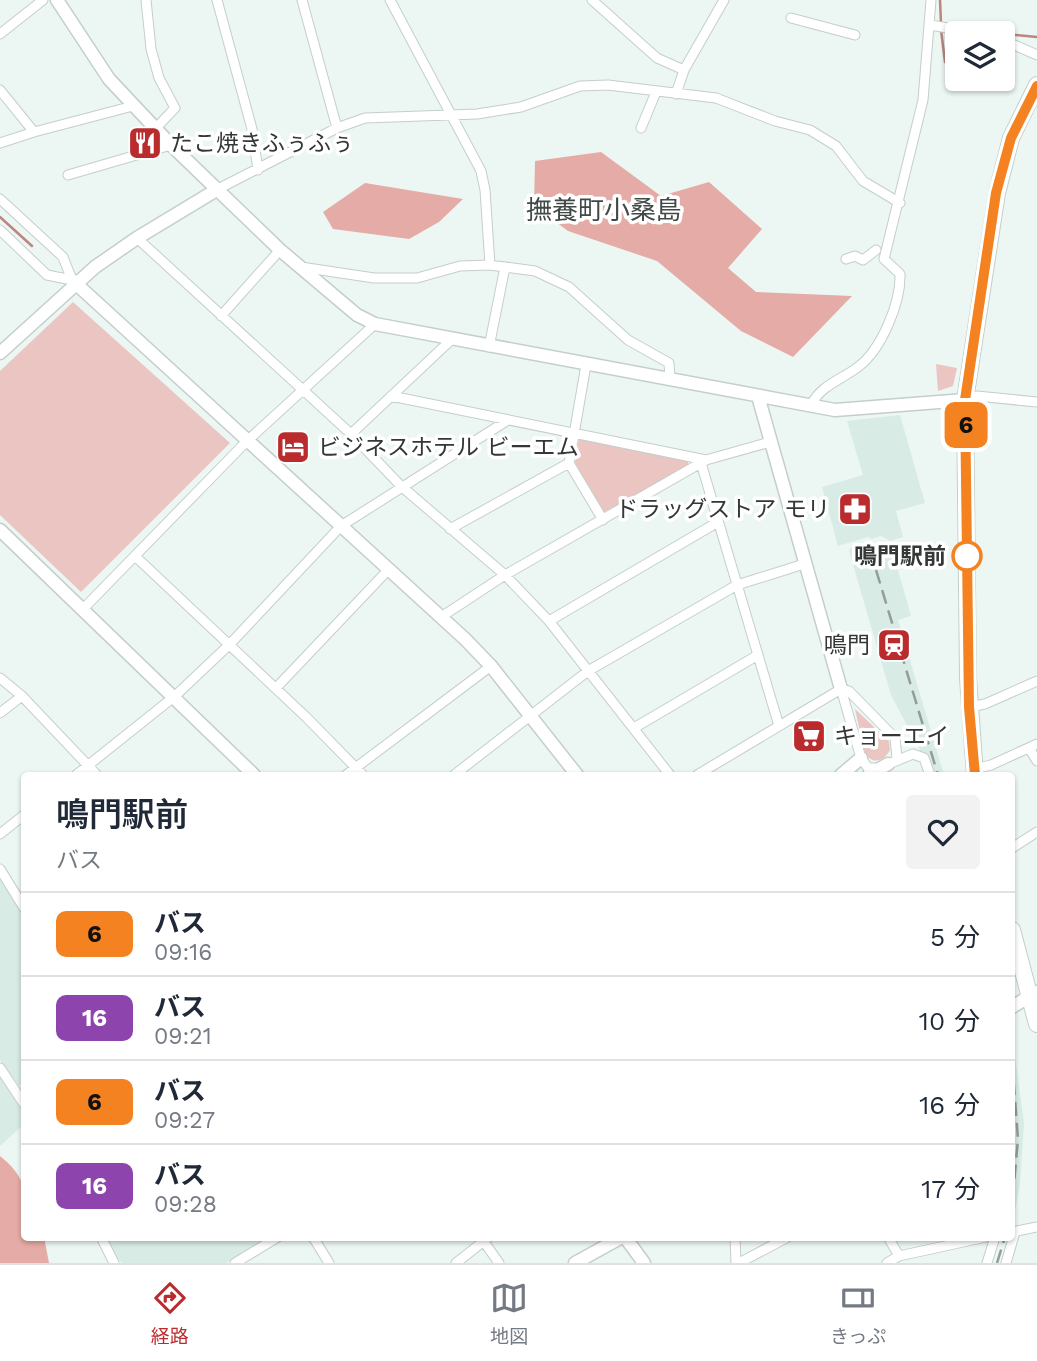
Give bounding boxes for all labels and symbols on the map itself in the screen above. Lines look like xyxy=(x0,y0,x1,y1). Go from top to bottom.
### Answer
restaurant icon: たこ焼きふぅふぅ xyxy=(126,124,164,162)
place label: たこ焼きふぅふぅ xyxy=(170,130,354,157)
district label: 撫養町小桑島 xyxy=(526,195,682,225)
line badge: 6 xyxy=(943,402,989,448)
hotel icon: ビジネスホテル ビーエム xyxy=(274,428,312,466)
place label: ビジネスホテル ビーエム xyxy=(318,434,579,461)
pharmacy icon: ドラッグストア モリ xyxy=(836,490,874,528)
place label: ドラッグストア モリ xyxy=(615,496,830,523)
marker: 鳴門駅前 xyxy=(952,541,982,571)
place label: 鳴門駅前 xyxy=(854,543,946,570)
station icon: 鳴門 xyxy=(875,626,913,664)
place label: 鳴門 xyxy=(824,632,870,659)
supermarket icon: キョーエイ xyxy=(790,717,828,755)
place label: キョーエイ xyxy=(834,723,949,750)

